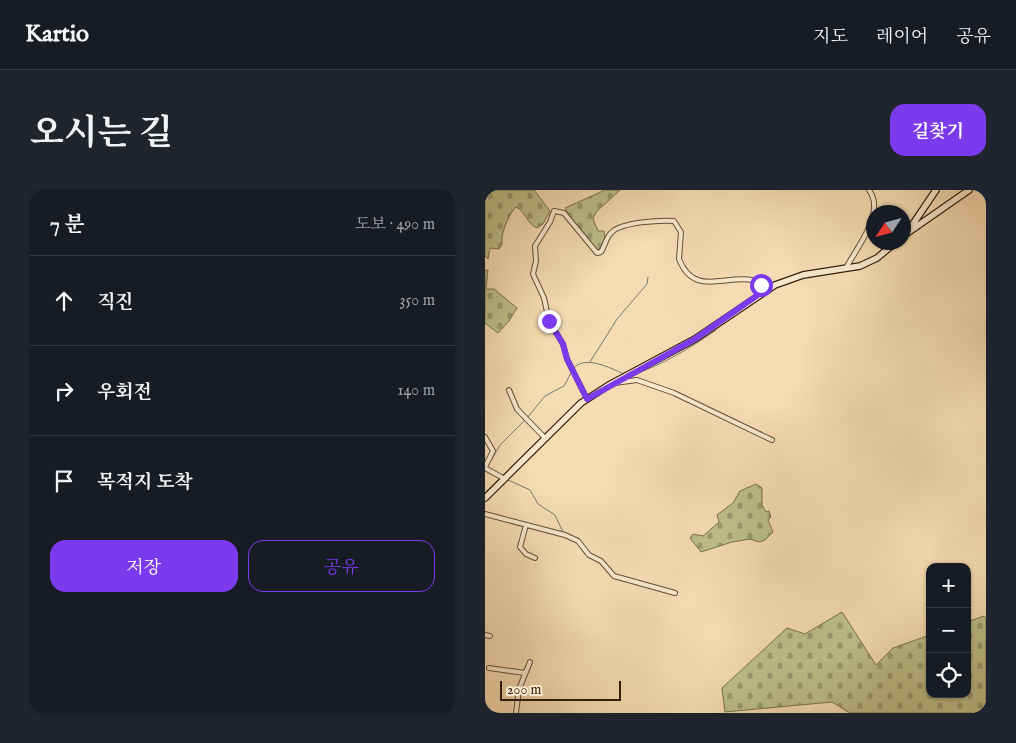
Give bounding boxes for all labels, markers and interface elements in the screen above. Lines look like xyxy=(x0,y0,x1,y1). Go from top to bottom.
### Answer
text: Kartio xyxy=(25,19,89,50)
text: 지도 xyxy=(813,26,848,49)
text: 레이어 xyxy=(876,26,928,49)
text: 공유 xyxy=(956,26,991,49)
button: 길찾기 xyxy=(890,104,986,156)
text: 오시는 길 xyxy=(30,112,173,157)
north arrow xyxy=(866,205,911,250)
text: 7 분 xyxy=(50,212,85,239)
text: 도보 · 490 m xyxy=(355,215,435,235)
route start xyxy=(750,274,773,297)
icon: ahead xyxy=(50,287,78,315)
text: 직진 xyxy=(97,291,134,315)
text: 350 m xyxy=(400,291,435,311)
route end xyxy=(538,310,561,333)
icon: right xyxy=(50,377,78,405)
text: 우회전 xyxy=(97,381,152,405)
text: 140 m xyxy=(397,381,435,401)
icon: arrive xyxy=(50,467,78,495)
text: 목적지 도착 xyxy=(97,471,193,495)
button: 저장 xyxy=(50,540,238,592)
button: 공유 xyxy=(248,540,435,592)
map controls xyxy=(926,563,971,698)
button: + xyxy=(926,563,971,608)
button: − xyxy=(926,608,971,653)
button: locate xyxy=(926,653,971,698)
scale bar xyxy=(500,678,621,701)
text: 200 m xyxy=(507,681,541,699)

